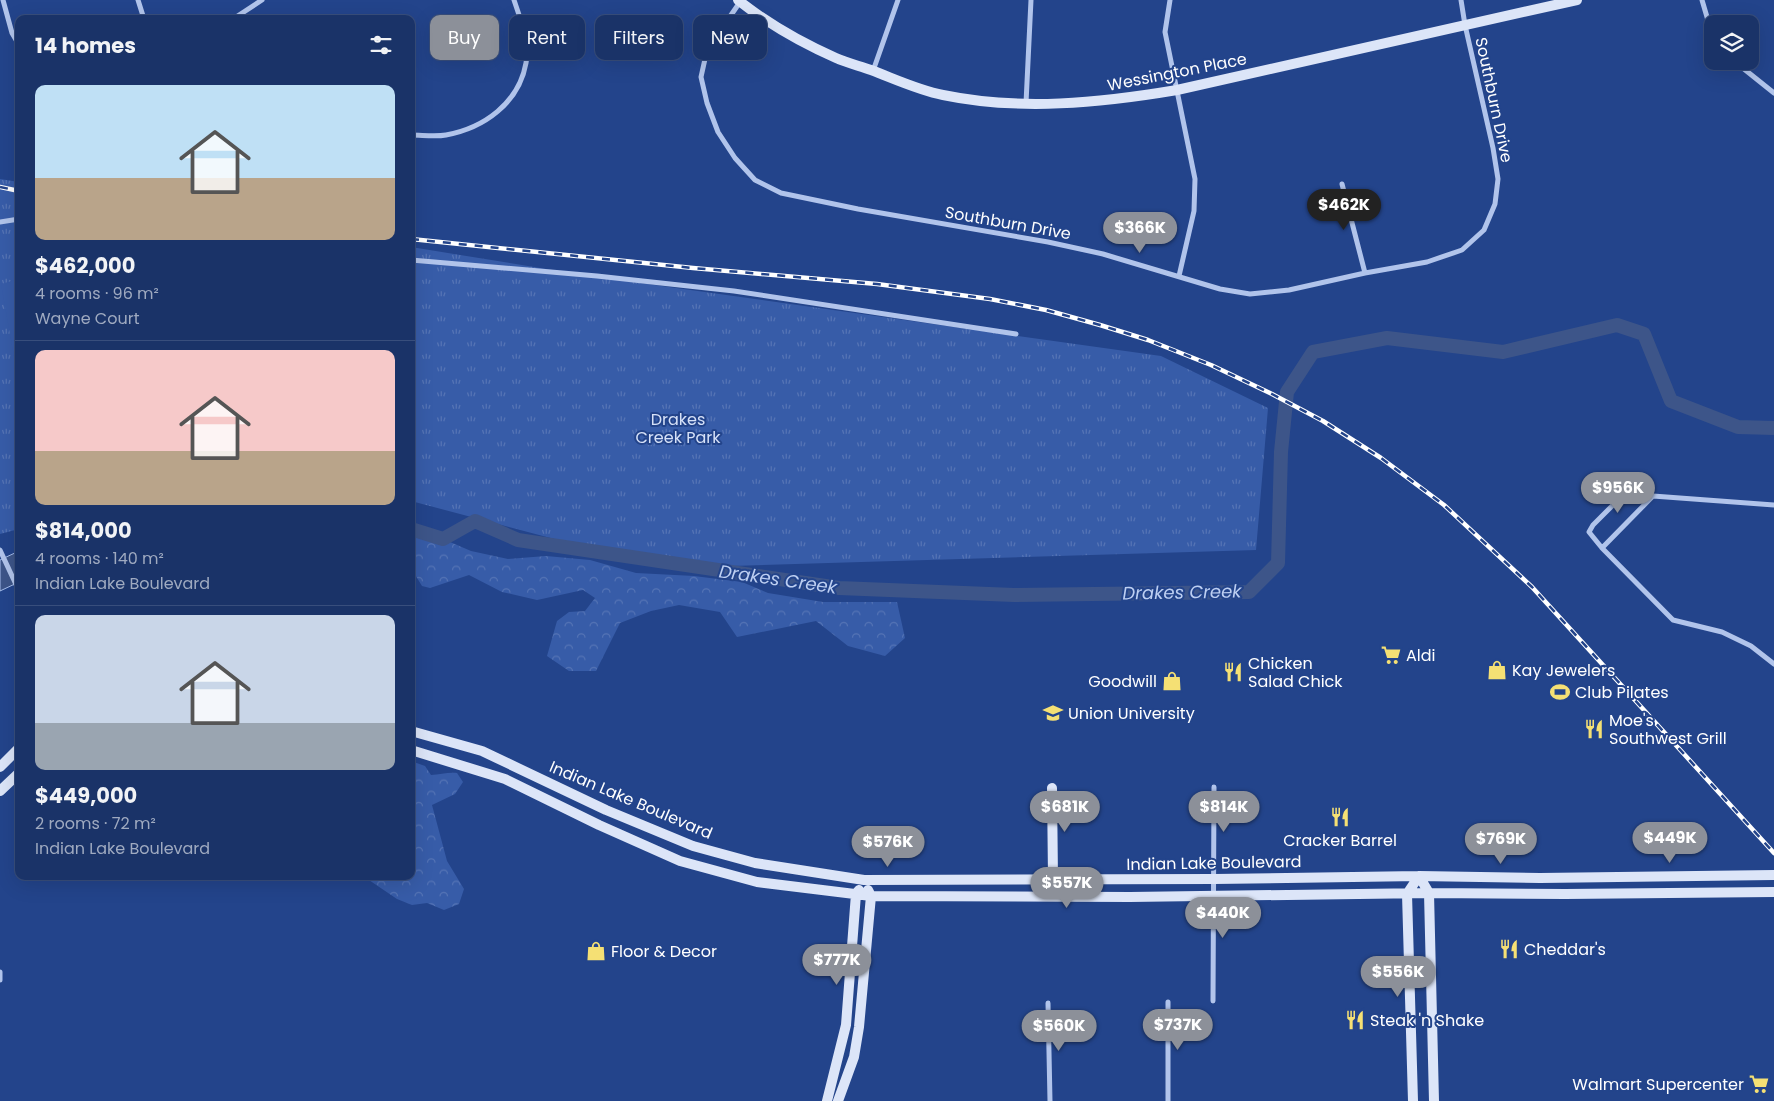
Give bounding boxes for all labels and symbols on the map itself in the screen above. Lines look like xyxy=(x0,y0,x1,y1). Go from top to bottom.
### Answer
street label: Southburn Drive xyxy=(1469,35,1519,165)
street label: Wessington Place xyxy=(1105,47,1249,97)
pin: $462K xyxy=(1309,188,1379,231)
street label: Southburn Drive xyxy=(943,201,1073,245)
pin: $366K xyxy=(1105,212,1175,254)
park label: Drakes Creek Park xyxy=(636,408,721,449)
pin: $956K xyxy=(1583,472,1653,514)
water label: Drakes Creek xyxy=(717,558,839,600)
water label: Drakes Creek xyxy=(1122,578,1242,606)
supermarket icon: Aldi xyxy=(1380,644,1402,666)
place label: Aldi xyxy=(1406,644,1435,667)
place label: Chicken Salad Chick xyxy=(1248,652,1343,693)
shop icon: Kay Jewelers xyxy=(1486,659,1508,681)
place label: Kay Jewelers xyxy=(1512,659,1615,682)
restaurant icon: Chicken Salad Chick xyxy=(1222,661,1244,683)
place label: Goodwill xyxy=(1088,670,1157,693)
shop icon: Goodwill xyxy=(1161,670,1183,692)
sports icon: Club Pilates xyxy=(1549,681,1571,703)
place label: Club Pilates xyxy=(1575,681,1669,704)
school or university icon: Union University xyxy=(1042,702,1064,724)
place label: Union University xyxy=(1068,702,1195,725)
place label: Moe's Southwest Grill xyxy=(1609,709,1727,750)
restaurant icon: Moe's Southwest Grill xyxy=(1583,718,1605,740)
street label: Indian Lake Boulevard xyxy=(546,755,716,845)
pin: $681K xyxy=(1030,790,1100,833)
pin: $814K xyxy=(1189,790,1259,833)
restaurant icon: Cracker Barrel xyxy=(1329,806,1351,828)
pin: $769K xyxy=(1466,822,1536,865)
pin: $449K xyxy=(1635,822,1705,864)
pin: $576K xyxy=(853,826,923,868)
place label: Cracker Barrel xyxy=(1283,829,1397,852)
street label: Indian Lake Boulevard xyxy=(1126,850,1302,876)
pin: $557K xyxy=(1032,866,1102,909)
pin: $440K xyxy=(1188,896,1258,939)
restaurant icon: Cheddar's xyxy=(1498,938,1520,960)
place label: Cheddar's xyxy=(1524,938,1606,961)
shop icon: Floor & Decor xyxy=(585,940,607,962)
place label: Floor & Decor xyxy=(611,940,717,963)
pin: $777K xyxy=(802,944,872,986)
pin: $556K xyxy=(1363,956,1433,998)
pin: $737K xyxy=(1143,1008,1213,1051)
restaurant icon: Steak 'n Shake xyxy=(1344,1009,1366,1031)
place label: Steak 'n Shake xyxy=(1370,1009,1484,1032)
pin: $560K xyxy=(1024,1010,1094,1052)
place label: Walmart Supercenter xyxy=(1572,1073,1744,1096)
supermarket icon: Walmart Supercenter xyxy=(1748,1073,1770,1095)

